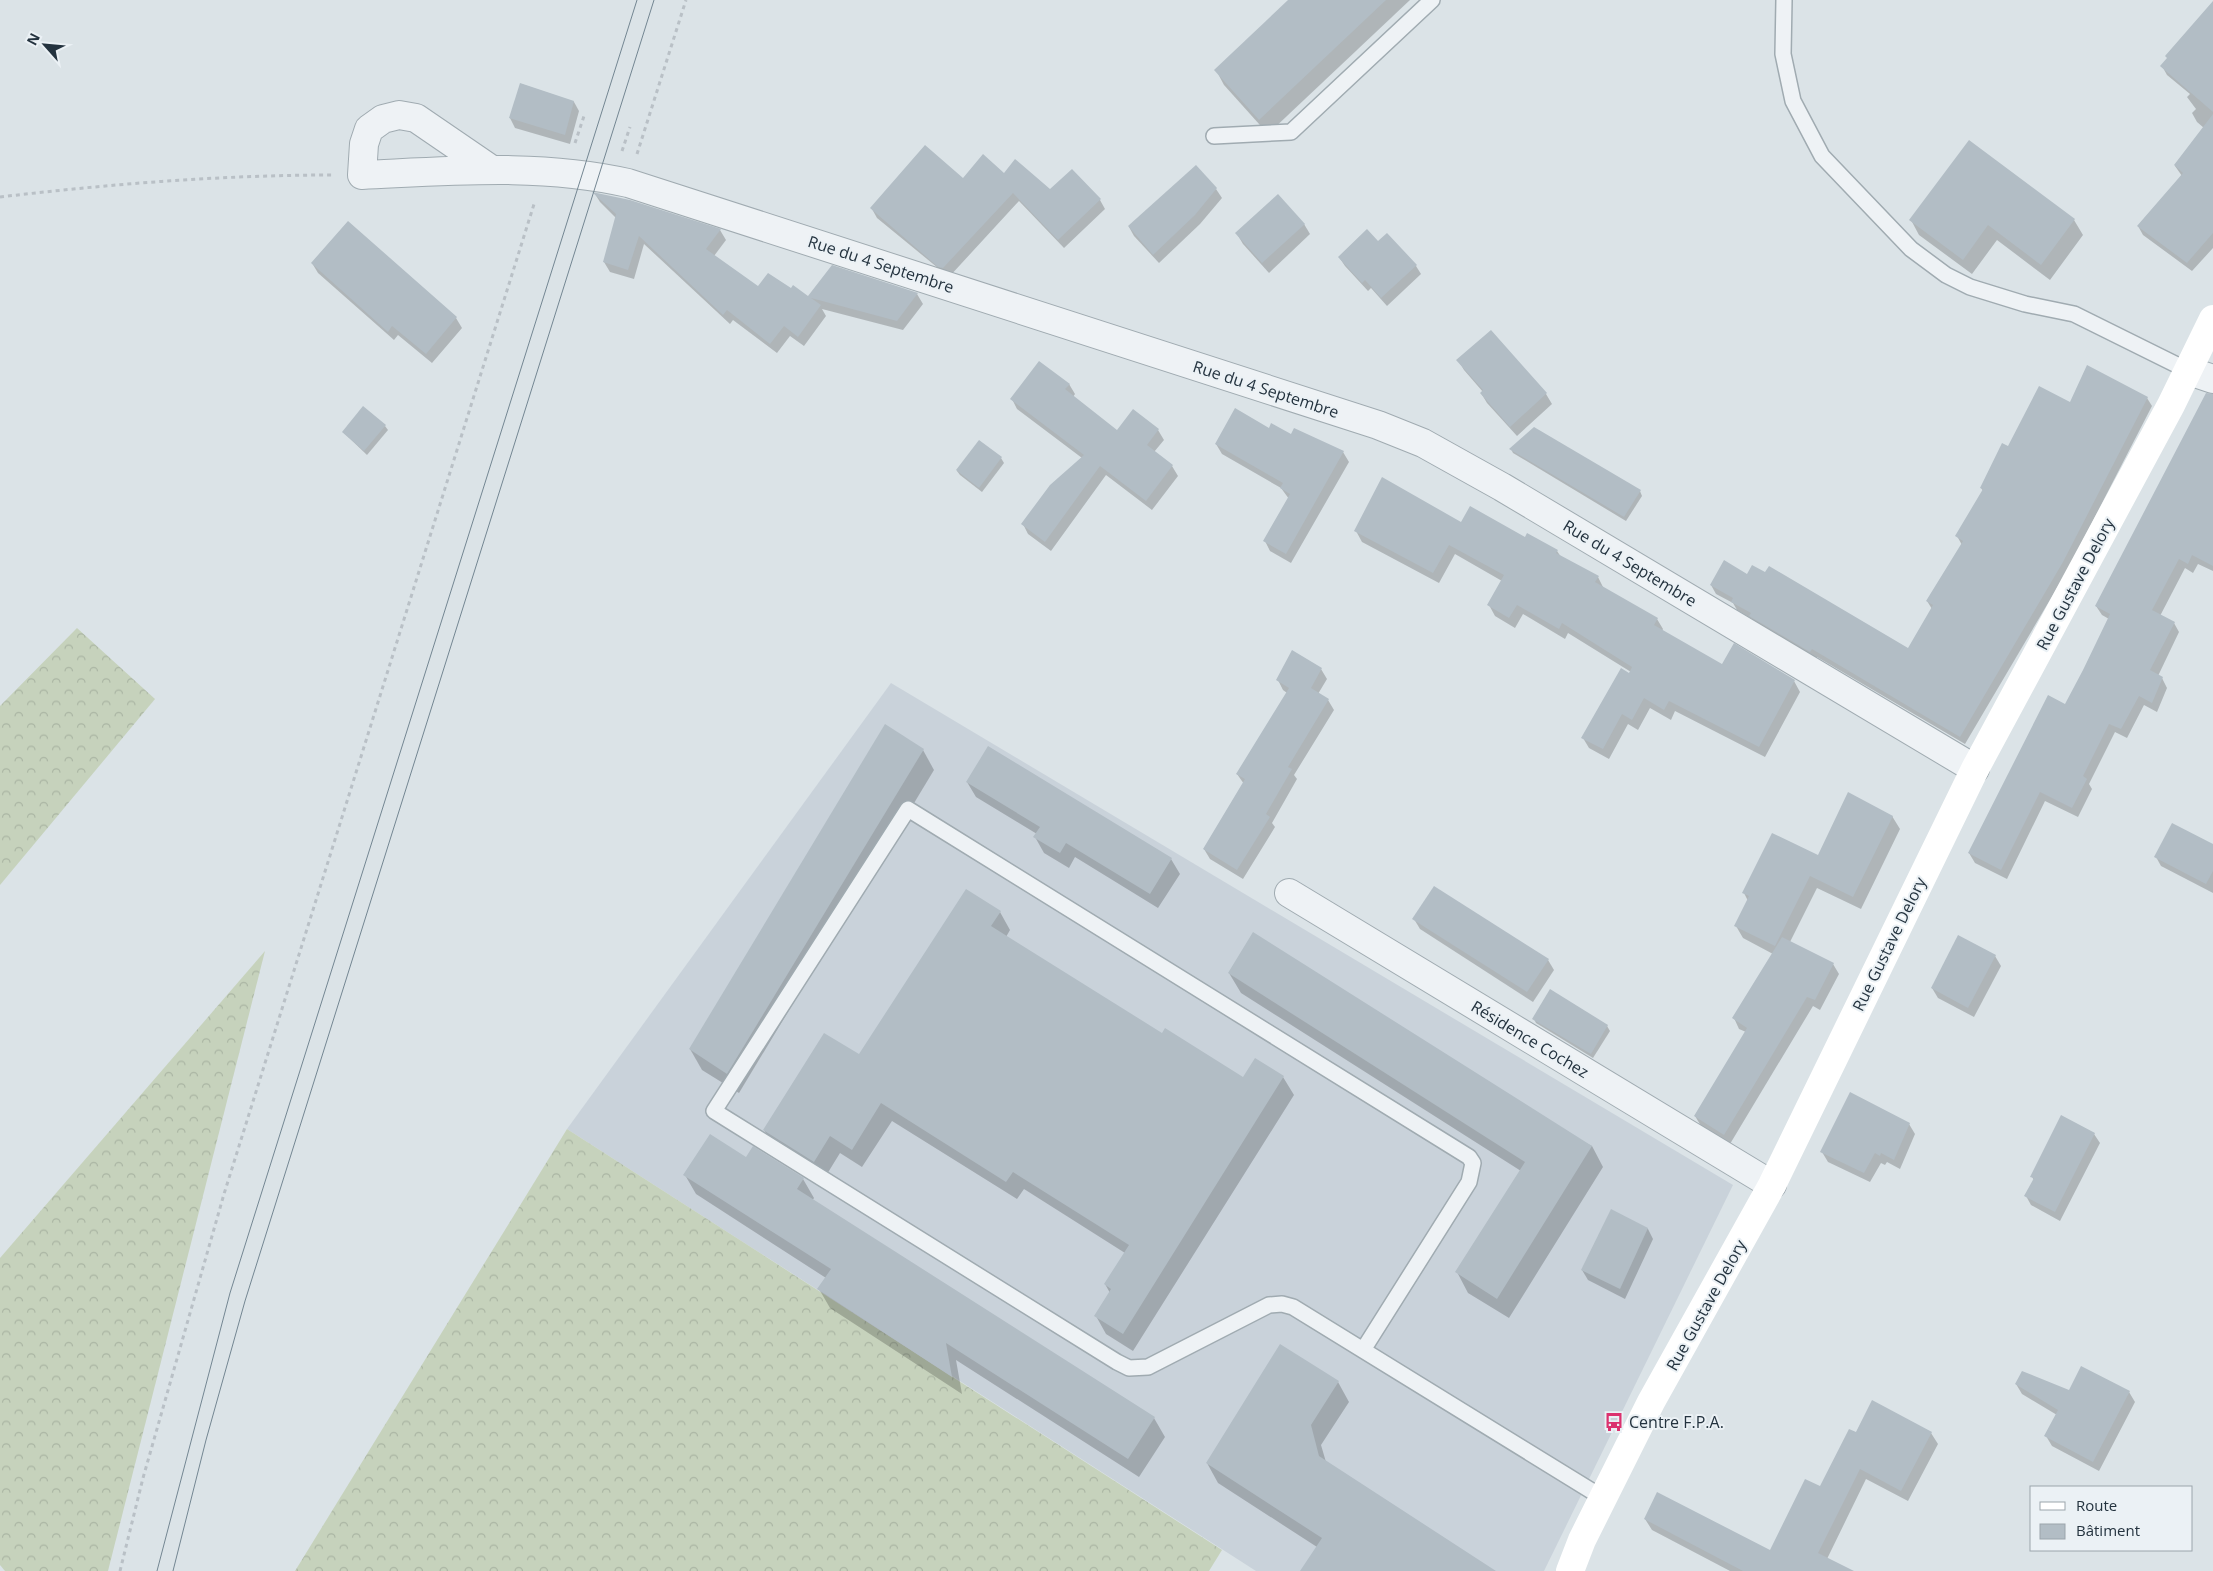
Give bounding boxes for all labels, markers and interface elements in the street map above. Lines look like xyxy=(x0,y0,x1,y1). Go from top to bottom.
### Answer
north arrow xyxy=(20,20,70,70)
text: N xyxy=(22,29,44,48)
street label: Rue du 4 Septembre xyxy=(805,230,957,298)
street label: Rue du 4 Septembre xyxy=(1190,355,1342,423)
street label: Rue Gustave Delory xyxy=(2031,513,2120,654)
street label: Rue du 4 Septembre xyxy=(1559,514,1701,612)
street label: Rue Gustave Delory xyxy=(1847,872,1931,1015)
street label: Résidence Cochez xyxy=(1467,995,1593,1083)
street label: Rue Gustave Delory xyxy=(1661,1235,1752,1374)
bus stop icon: Centre F.P.A. xyxy=(1603,1411,1625,1433)
place label: Centre F.P.A. xyxy=(1629,1411,1724,1433)
legend xyxy=(2030,1486,2193,1551)
text: Route xyxy=(2076,1495,2117,1515)
text: Bâtiment xyxy=(2076,1520,2140,1540)

